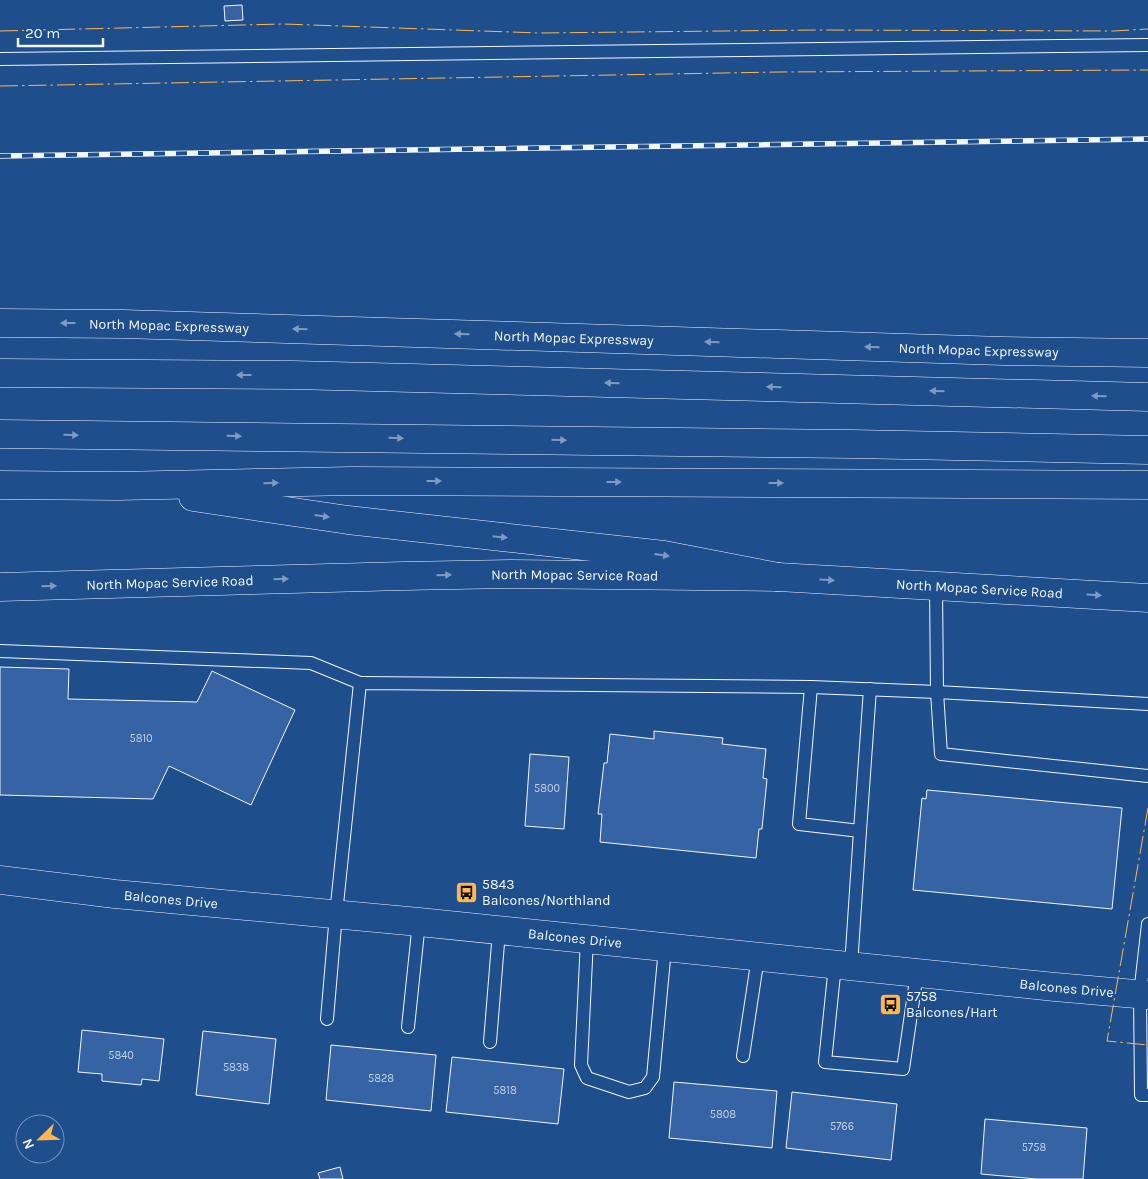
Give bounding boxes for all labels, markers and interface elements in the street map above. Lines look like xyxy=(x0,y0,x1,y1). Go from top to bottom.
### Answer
scale bar xyxy=(18,15,102,47)
text: 20 m xyxy=(25,24,60,42)
street label: North Mopac Expressway xyxy=(89,315,250,336)
one-way arrow xyxy=(59,319,75,327)
one-way arrow xyxy=(292,325,308,333)
street label: North Mopac Expressway xyxy=(494,327,654,349)
one-way arrow xyxy=(454,330,470,338)
one-way arrow xyxy=(704,338,720,346)
street label: North Mopac Expressway xyxy=(898,339,1059,360)
one-way arrow xyxy=(864,343,880,351)
one-way arrow xyxy=(236,371,252,379)
one-way arrow xyxy=(604,379,620,387)
one-way arrow xyxy=(766,383,782,391)
one-way arrow xyxy=(929,387,945,395)
one-way arrow xyxy=(1091,391,1107,399)
one-way arrow xyxy=(64,431,80,439)
one-way arrow xyxy=(226,432,242,440)
one-way arrow xyxy=(389,434,405,442)
one-way arrow xyxy=(551,436,567,444)
one-way arrow xyxy=(426,477,442,485)
one-way arrow xyxy=(264,478,280,486)
one-way arrow xyxy=(606,478,622,486)
one-way arrow xyxy=(769,479,785,487)
one-way arrow xyxy=(314,512,330,520)
one-way arrow xyxy=(493,533,509,541)
one-way arrow xyxy=(654,551,670,559)
street label: North Mopac Service Road xyxy=(491,565,659,584)
one-way arrow xyxy=(436,571,452,579)
street label: North Mopac Service Road xyxy=(86,572,254,593)
one-way arrow xyxy=(273,575,289,583)
street label: North Mopac Service Road xyxy=(895,575,1063,602)
one-way arrow xyxy=(819,576,835,584)
one-way arrow xyxy=(41,582,57,590)
one-way arrow xyxy=(1086,591,1102,599)
house number: 5810 xyxy=(129,732,153,745)
house number: 5800 xyxy=(534,782,560,795)
place label: 5843 Balcones/Northland xyxy=(482,876,611,909)
bus stop icon: 5843 Balcones/Northland xyxy=(454,880,478,904)
street label: Balcones Drive xyxy=(123,886,219,912)
street label: Balcones Drive xyxy=(527,925,623,951)
street label: Balcones Drive xyxy=(1019,975,1114,1001)
place label: 5758 Balcones/Hart xyxy=(906,988,998,1021)
bus stop icon: 5758 Balcones/Hart xyxy=(878,992,902,1016)
house number: 5840 xyxy=(108,1049,134,1062)
house number: 5838 xyxy=(223,1061,249,1074)
house number: 5828 xyxy=(368,1072,394,1085)
house number: 5818 xyxy=(493,1084,517,1097)
house number: 5808 xyxy=(710,1108,736,1121)
north arrow xyxy=(15,1114,65,1164)
house number: 5766 xyxy=(830,1120,854,1133)
text: N xyxy=(19,1136,38,1152)
house number: 5758 xyxy=(1022,1141,1046,1154)

